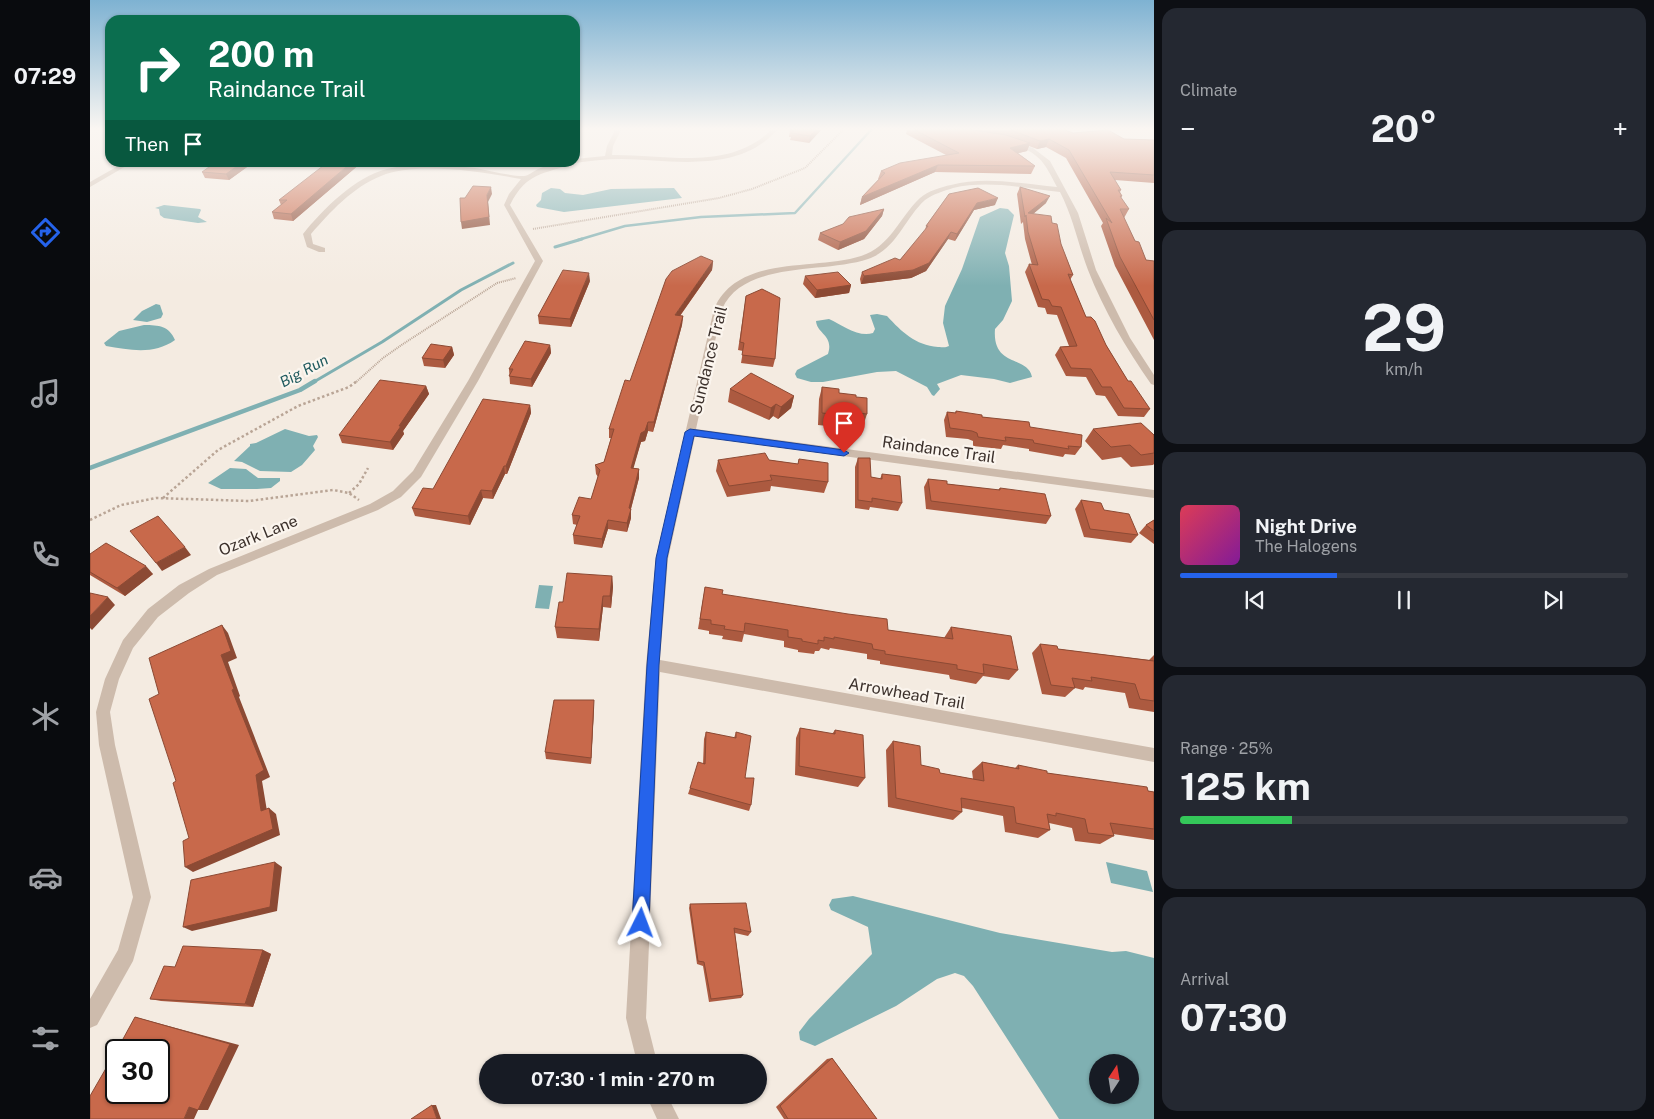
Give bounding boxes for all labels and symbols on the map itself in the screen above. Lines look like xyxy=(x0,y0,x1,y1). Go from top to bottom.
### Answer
street label: Sundance Trail xyxy=(686,304,731,416)
water label: Big Run xyxy=(277,351,331,390)
pin xyxy=(823,402,865,453)
street label: Raindance Trail xyxy=(881,432,997,467)
street label: Ozark Lane xyxy=(216,511,301,560)
street label: Arrowhead Trail xyxy=(847,674,967,713)
position arrow xyxy=(614,896,666,948)
speed limit sign: 30 xyxy=(105,1039,170,1104)
north arrow xyxy=(1089,1054,1139,1104)

